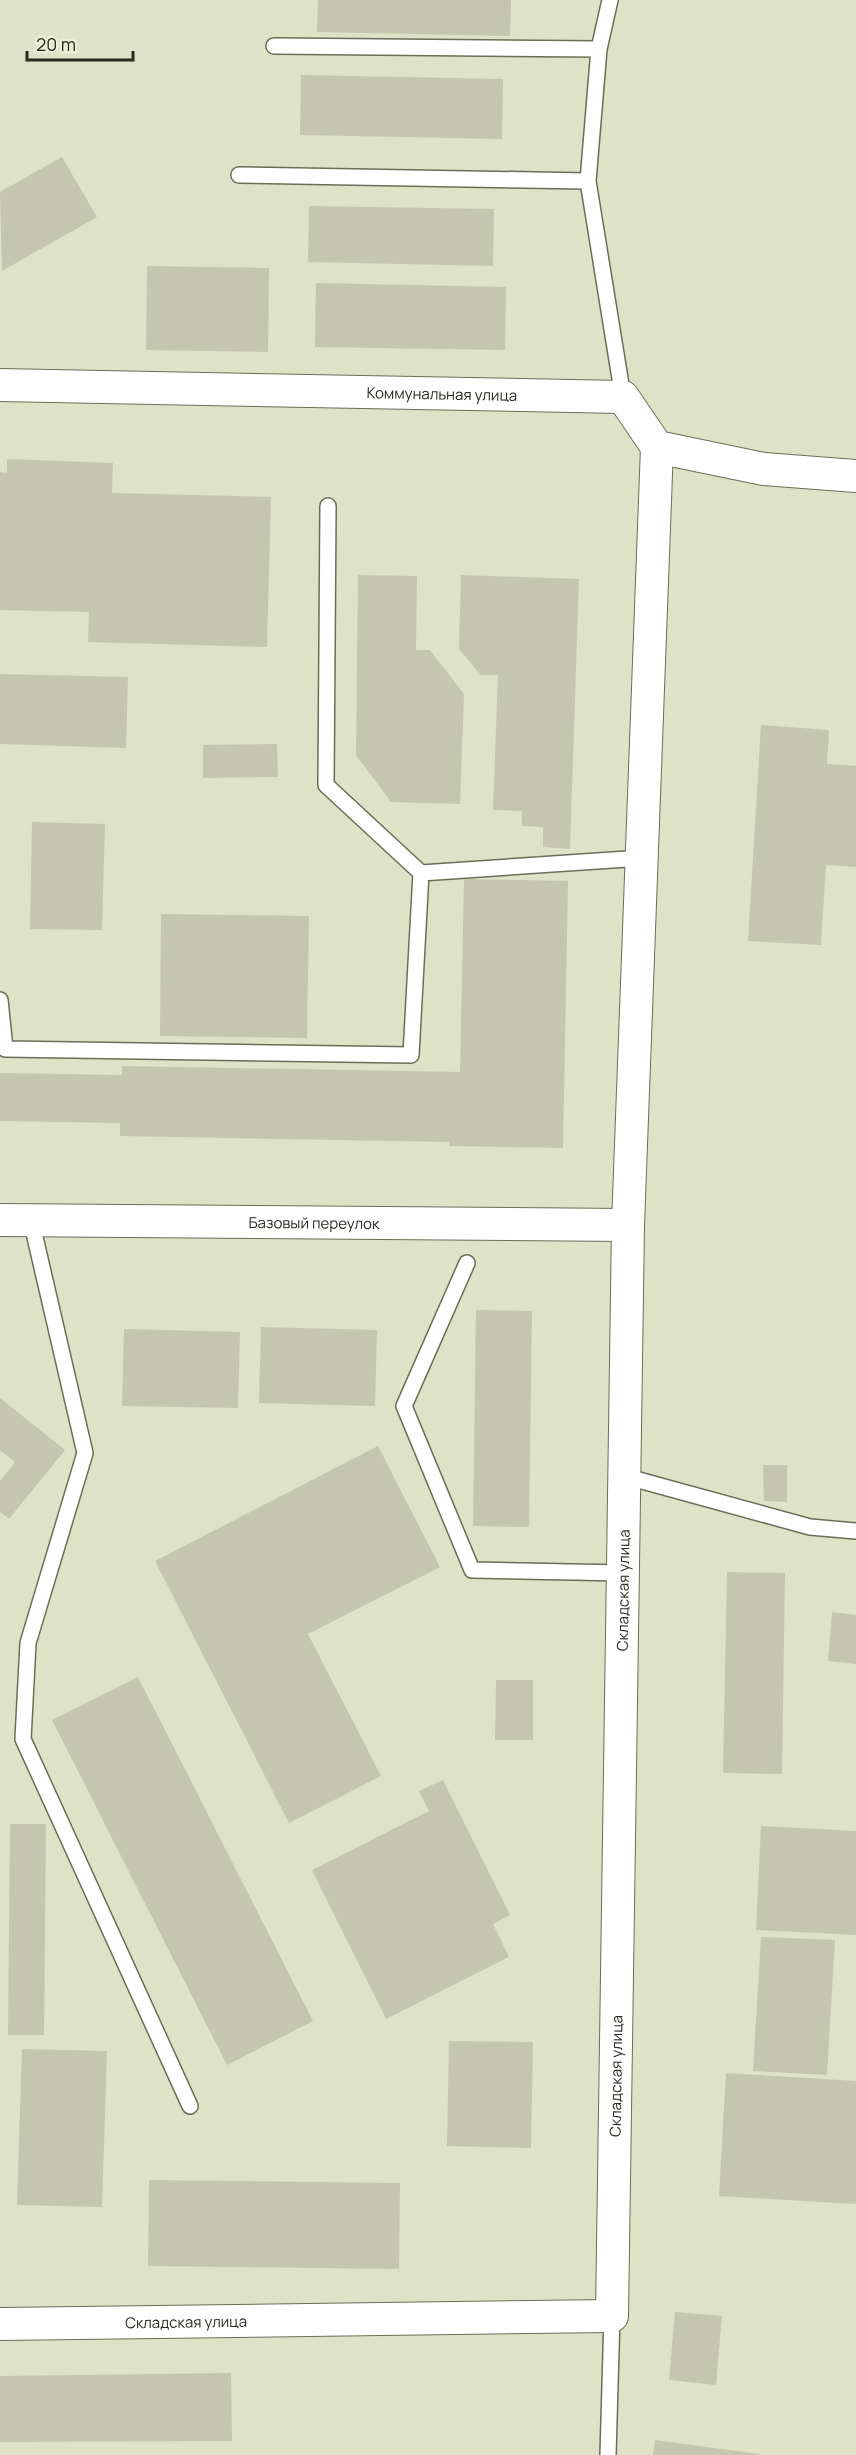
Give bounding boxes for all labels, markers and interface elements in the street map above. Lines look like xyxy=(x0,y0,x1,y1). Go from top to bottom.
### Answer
scale bar xyxy=(27,24,134,62)
text: 20 m xyxy=(36,32,76,56)
street label: Коммунальная улица xyxy=(367,382,517,405)
street label: Базовый переулок xyxy=(248,1211,380,1234)
street label: Складская улица xyxy=(611,1529,634,1651)
street label: Складская улица xyxy=(604,2015,627,2137)
street label: Складская улица xyxy=(125,2310,247,2333)

